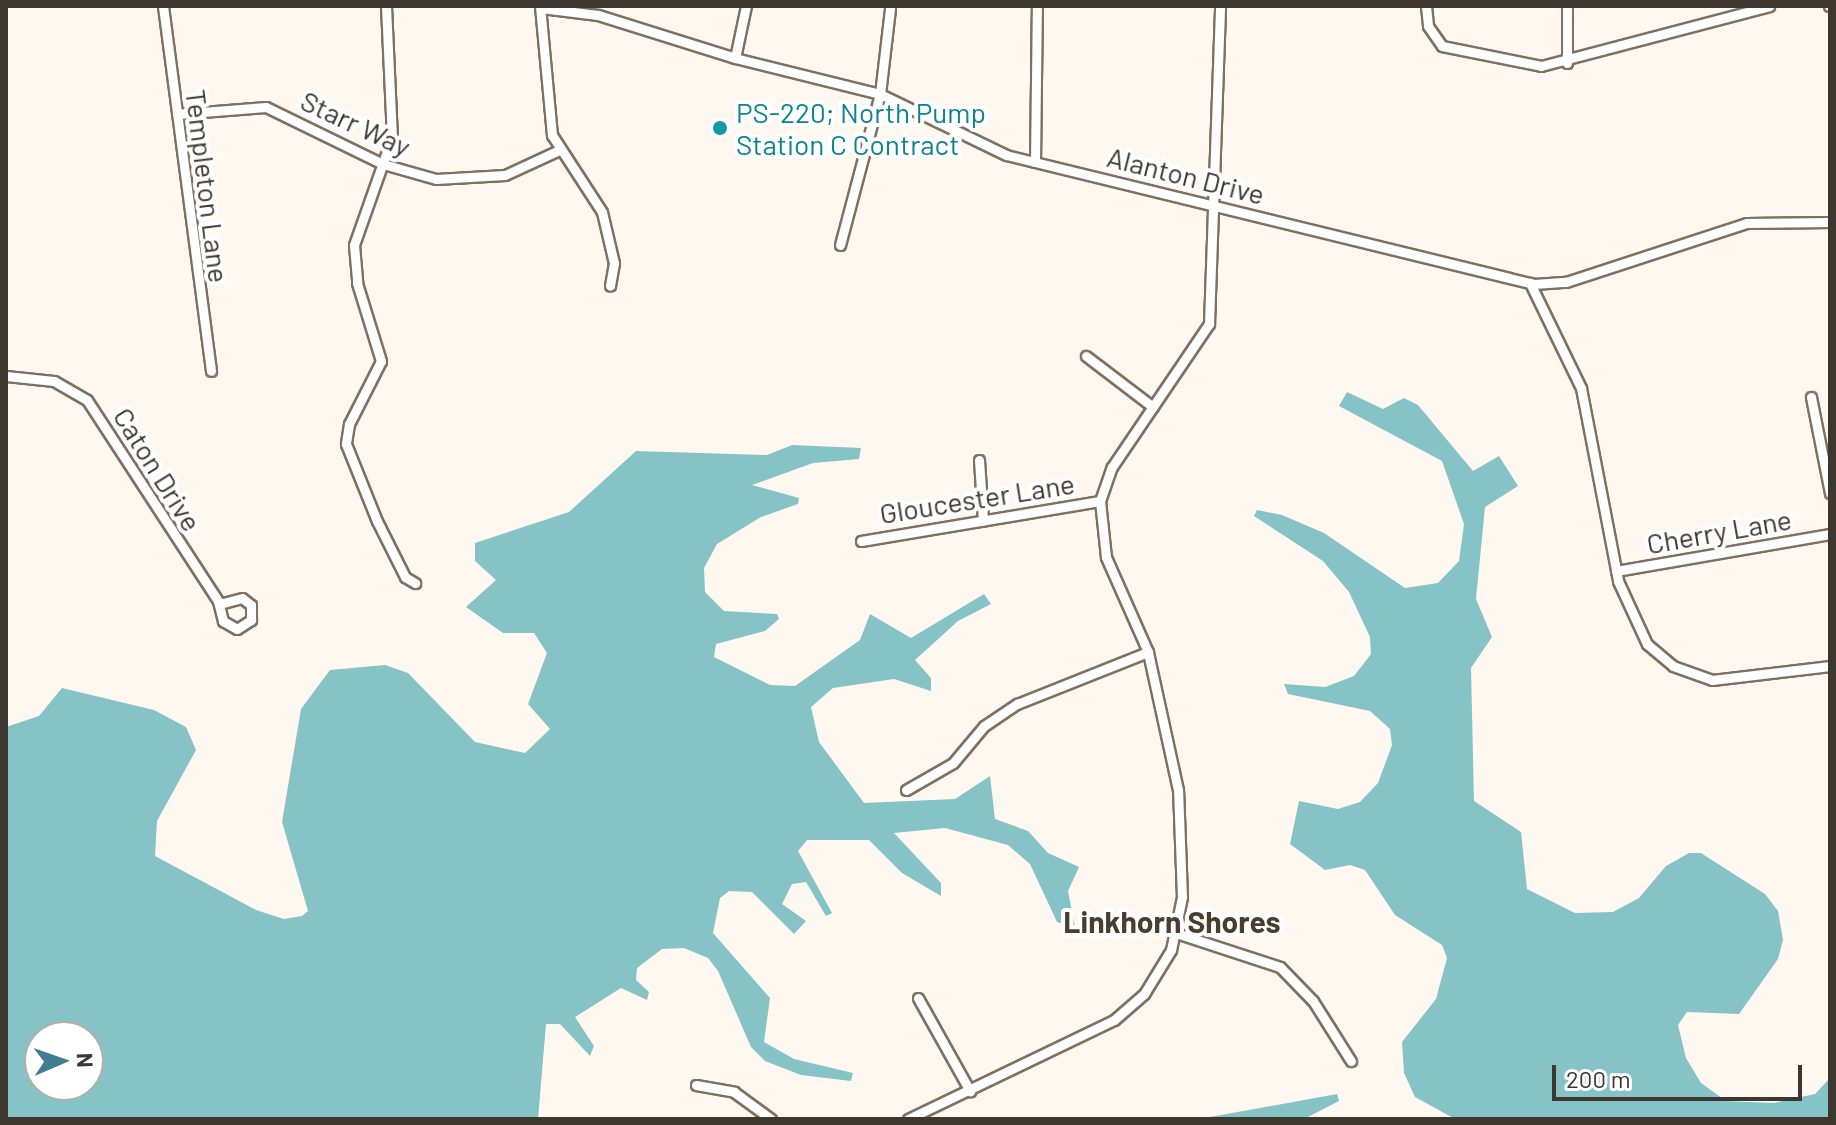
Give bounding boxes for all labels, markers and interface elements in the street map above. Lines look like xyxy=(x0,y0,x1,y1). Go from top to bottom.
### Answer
street label: Starr Way xyxy=(296,83,416,163)
street label: Templeton Lane xyxy=(179,87,237,285)
place label: PS-220; North Pump Station C Contract xyxy=(736,95,986,161)
marker: PS-220; North Pump Station C Contract xyxy=(711,119,729,137)
street label: Alanton Drive xyxy=(1104,139,1268,211)
street label: Caton Drive xyxy=(107,401,209,537)
street label: Gloucester Lane xyxy=(877,466,1077,530)
street label: Cherry Lane xyxy=(1644,502,1794,560)
district label: Linkhorn Shores xyxy=(1063,903,1281,939)
north arrow xyxy=(24,1021,104,1101)
scale bar xyxy=(1556,1049,1806,1099)
text: N xyxy=(73,1052,99,1068)
text: 200 m xyxy=(1566,1064,1631,1093)

